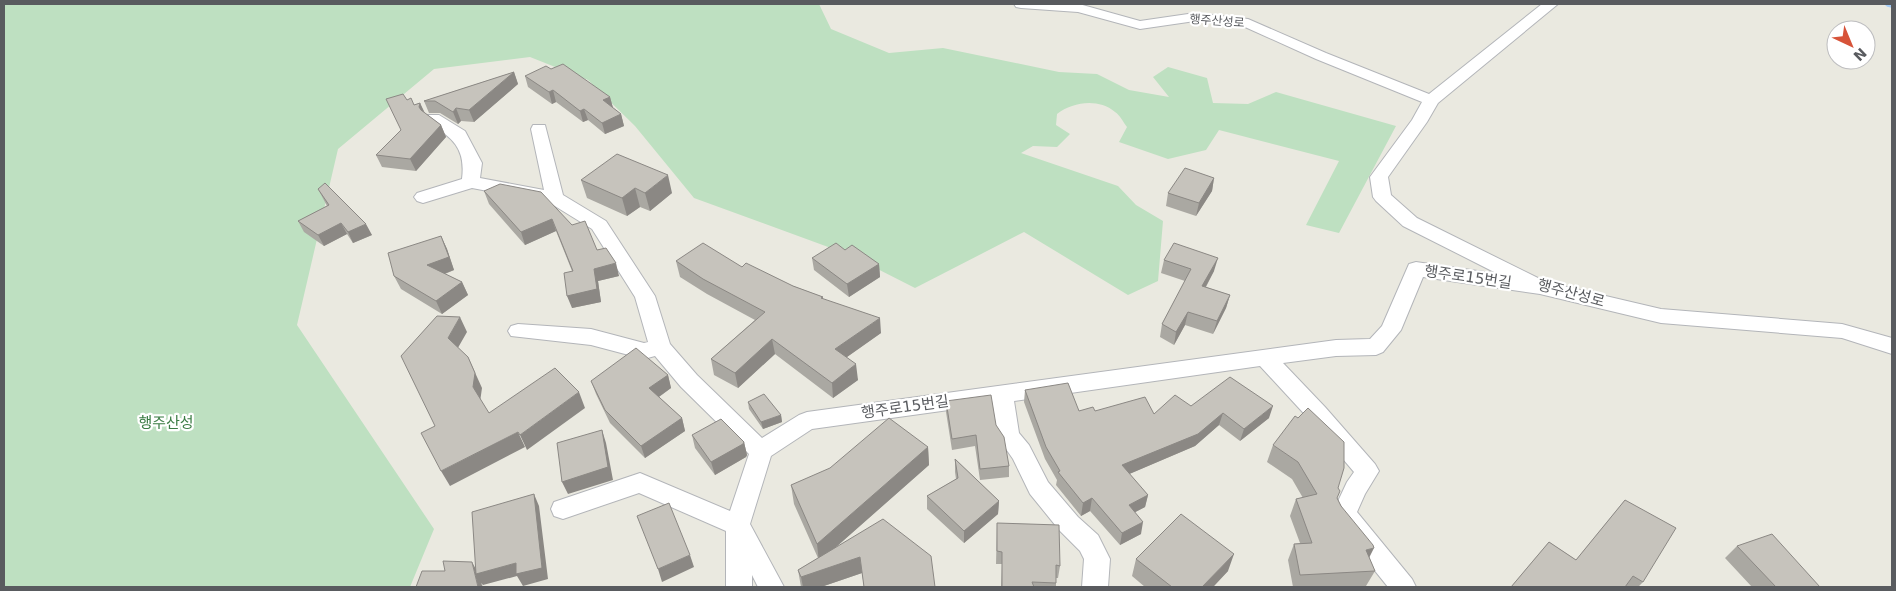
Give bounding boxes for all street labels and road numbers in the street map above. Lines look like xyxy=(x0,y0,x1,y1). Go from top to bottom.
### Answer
street label: 행주산성로 xyxy=(1189,12,1245,30)
street label: 행주로15번길 xyxy=(1423,262,1513,292)
street label: 행주산성로 xyxy=(1535,275,1607,311)
street label: 행주로15번길 xyxy=(860,392,950,422)

